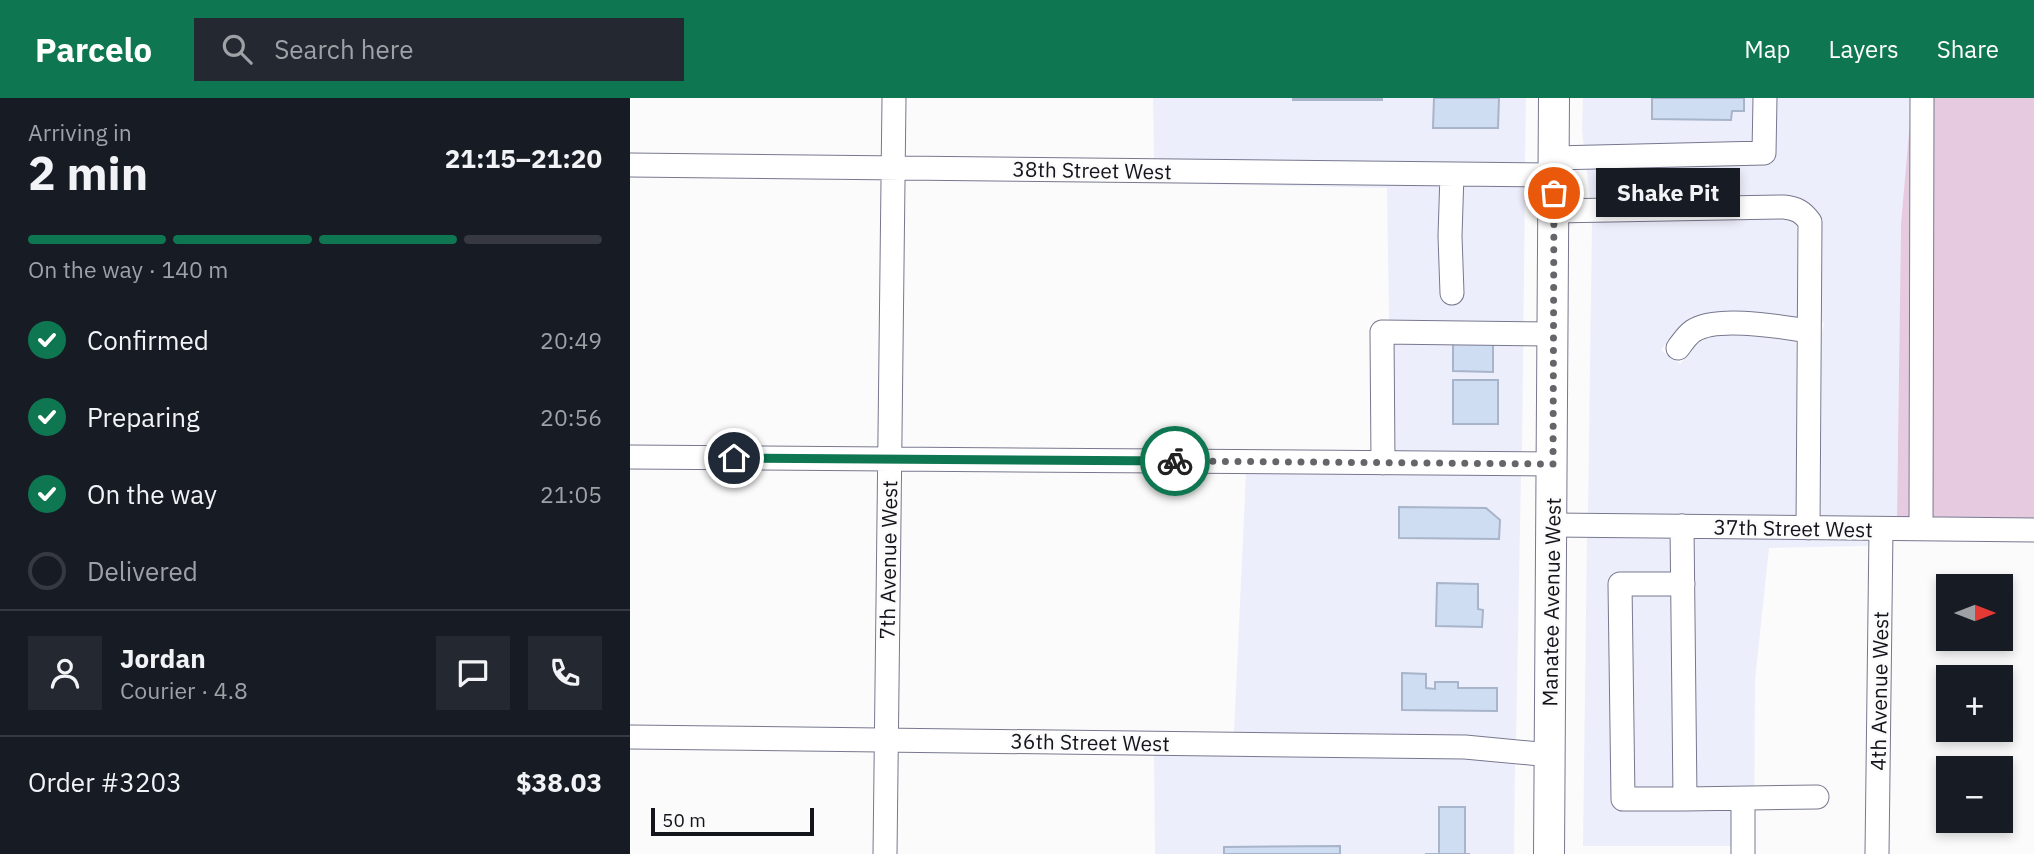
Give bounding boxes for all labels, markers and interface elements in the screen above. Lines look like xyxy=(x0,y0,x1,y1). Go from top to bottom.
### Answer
search box xyxy=(194,18,684,81)
text: Parcelo xyxy=(35,28,152,71)
icon: search xyxy=(218,30,256,68)
text: Search here xyxy=(274,32,414,66)
text: Map xyxy=(1744,33,1791,65)
text: Layers xyxy=(1829,33,1899,65)
text: Share xyxy=(1937,33,1999,65)
text: Arriving in xyxy=(28,117,132,147)
text: 21:15–21:20 xyxy=(445,141,602,175)
text: 2 min xyxy=(28,143,148,203)
street label: 38th Street West xyxy=(1012,155,1172,185)
pin xyxy=(1524,163,1584,223)
callout: Shake Pit xyxy=(1596,168,1740,217)
icon: bag xyxy=(1535,174,1573,212)
text: Shake Pit xyxy=(1617,177,1719,207)
text: On the way · 140 m xyxy=(28,254,228,284)
icon: check xyxy=(28,321,66,359)
text: Confirmed xyxy=(87,323,209,357)
text: 20:49 xyxy=(540,325,602,355)
icon: check xyxy=(28,398,66,436)
text: Preparing xyxy=(87,400,200,434)
text: 20:56 xyxy=(540,402,602,432)
courier xyxy=(1140,426,1210,496)
pin xyxy=(704,428,764,488)
icon: home xyxy=(715,439,753,477)
icon: bike xyxy=(1156,442,1194,480)
icon: check xyxy=(28,475,66,513)
text: On the way xyxy=(87,477,217,511)
text: 21:05 xyxy=(540,479,602,509)
street label: 7th Avenue West xyxy=(873,480,903,640)
street label: Manatee Avenue West xyxy=(1535,497,1567,707)
street label: 37th Street West xyxy=(1713,513,1873,543)
text: Delivered xyxy=(87,554,198,588)
north arrow xyxy=(1936,574,2012,651)
map controls xyxy=(1936,574,2013,833)
street label: 4th Avenue West xyxy=(1864,611,1894,771)
button: person xyxy=(28,636,102,710)
button: chat xyxy=(436,636,510,710)
button: phone xyxy=(528,636,602,710)
text: Jordan xyxy=(120,641,206,675)
button: + xyxy=(1936,665,2013,742)
text: Courier · 4.8 xyxy=(120,675,248,705)
street label: 36th Street West xyxy=(1010,727,1170,757)
button: − xyxy=(1936,756,2013,833)
text: Order #3203 xyxy=(28,765,182,799)
text: $38.03 xyxy=(516,765,602,799)
scale bar xyxy=(651,805,814,837)
text: 50 m xyxy=(662,808,706,832)

